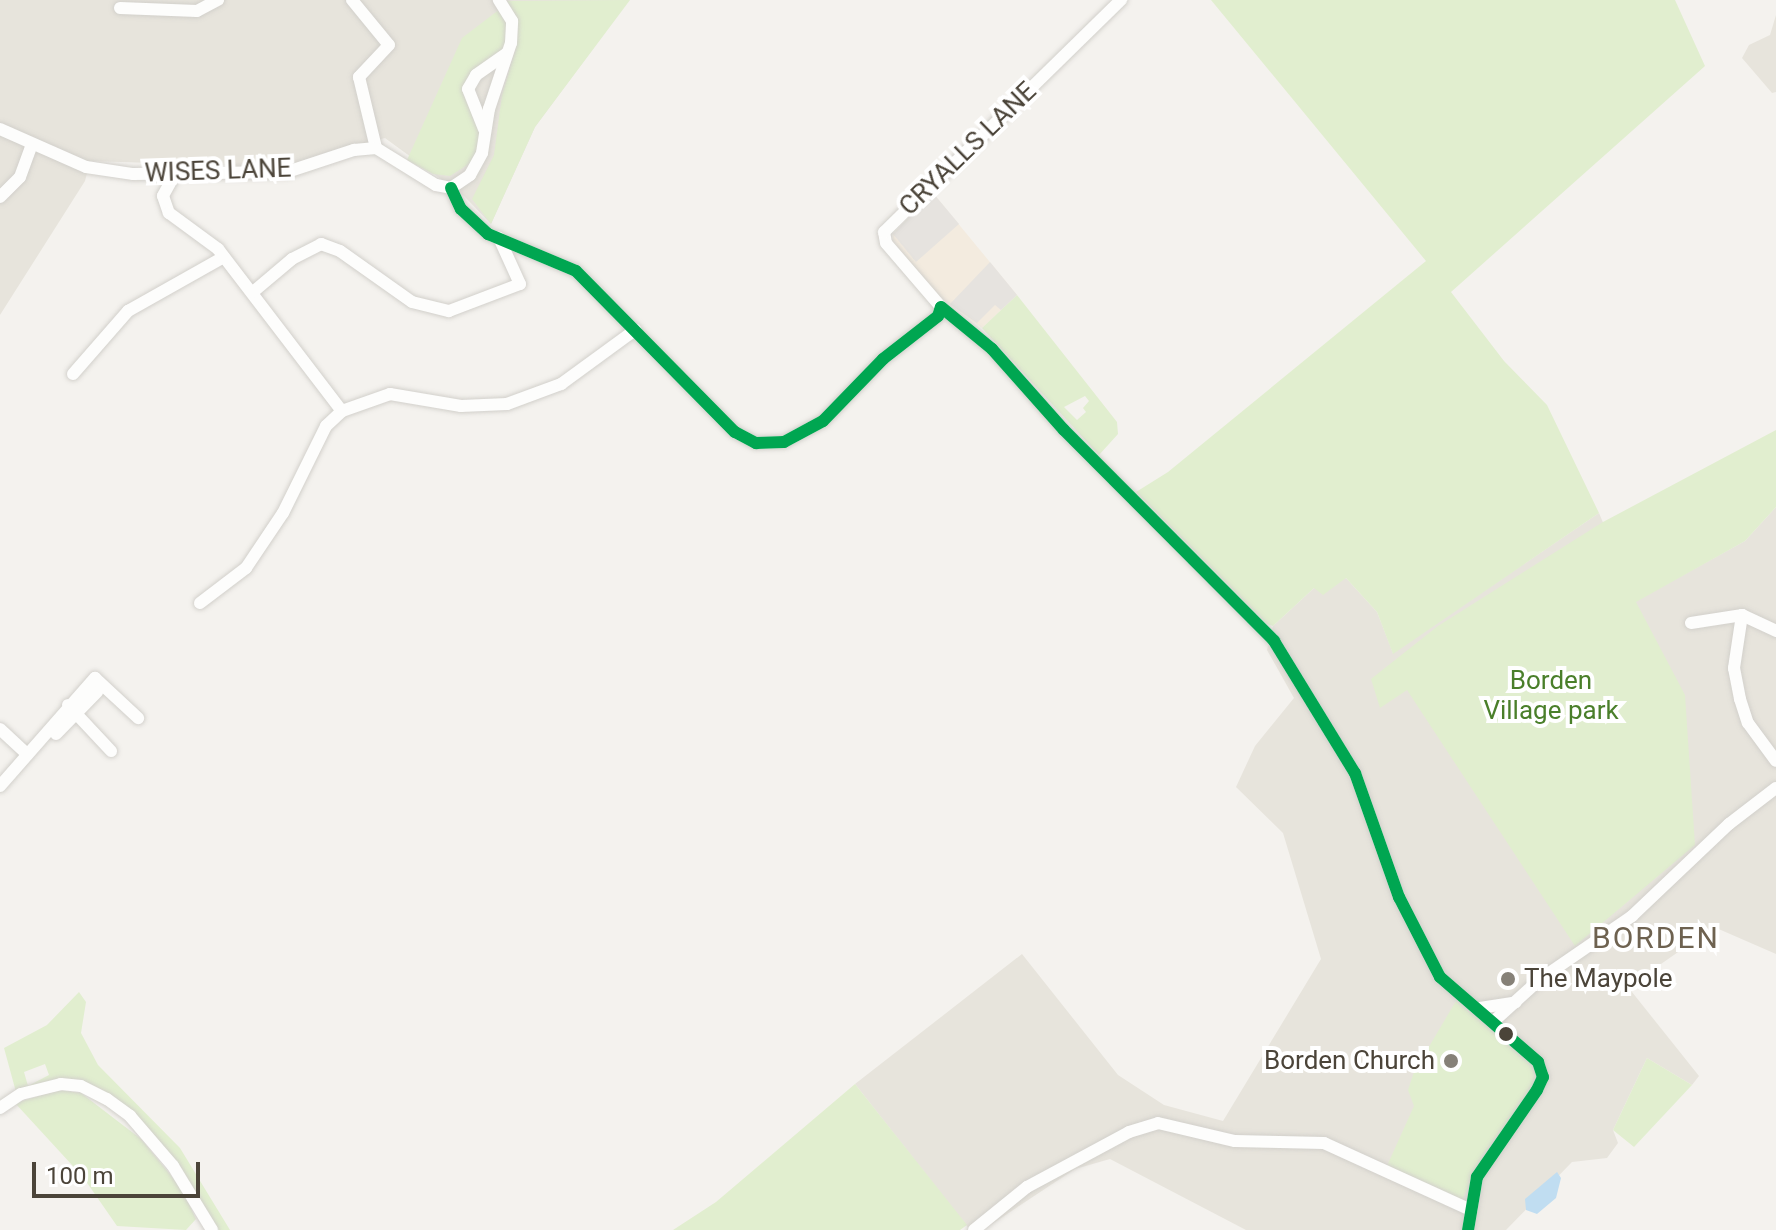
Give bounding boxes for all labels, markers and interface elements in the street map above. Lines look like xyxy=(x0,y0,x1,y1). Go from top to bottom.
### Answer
street label: CRYALLS LANE xyxy=(893,76,1043,222)
street label: WISES LANE xyxy=(144,153,292,189)
park label: Borden Village park xyxy=(1483,665,1619,726)
district label: BORDEN xyxy=(1592,920,1720,956)
place label: The Maypole xyxy=(1524,963,1673,995)
marker: The Maypole xyxy=(1499,970,1517,988)
unlabelled marker xyxy=(1498,1026,1514,1042)
place label: Borden Church xyxy=(1264,1045,1435,1077)
marker: Borden Church xyxy=(1442,1052,1460,1070)
scale bar xyxy=(36,1146,204,1196)
text: 100 m xyxy=(46,1162,113,1190)

